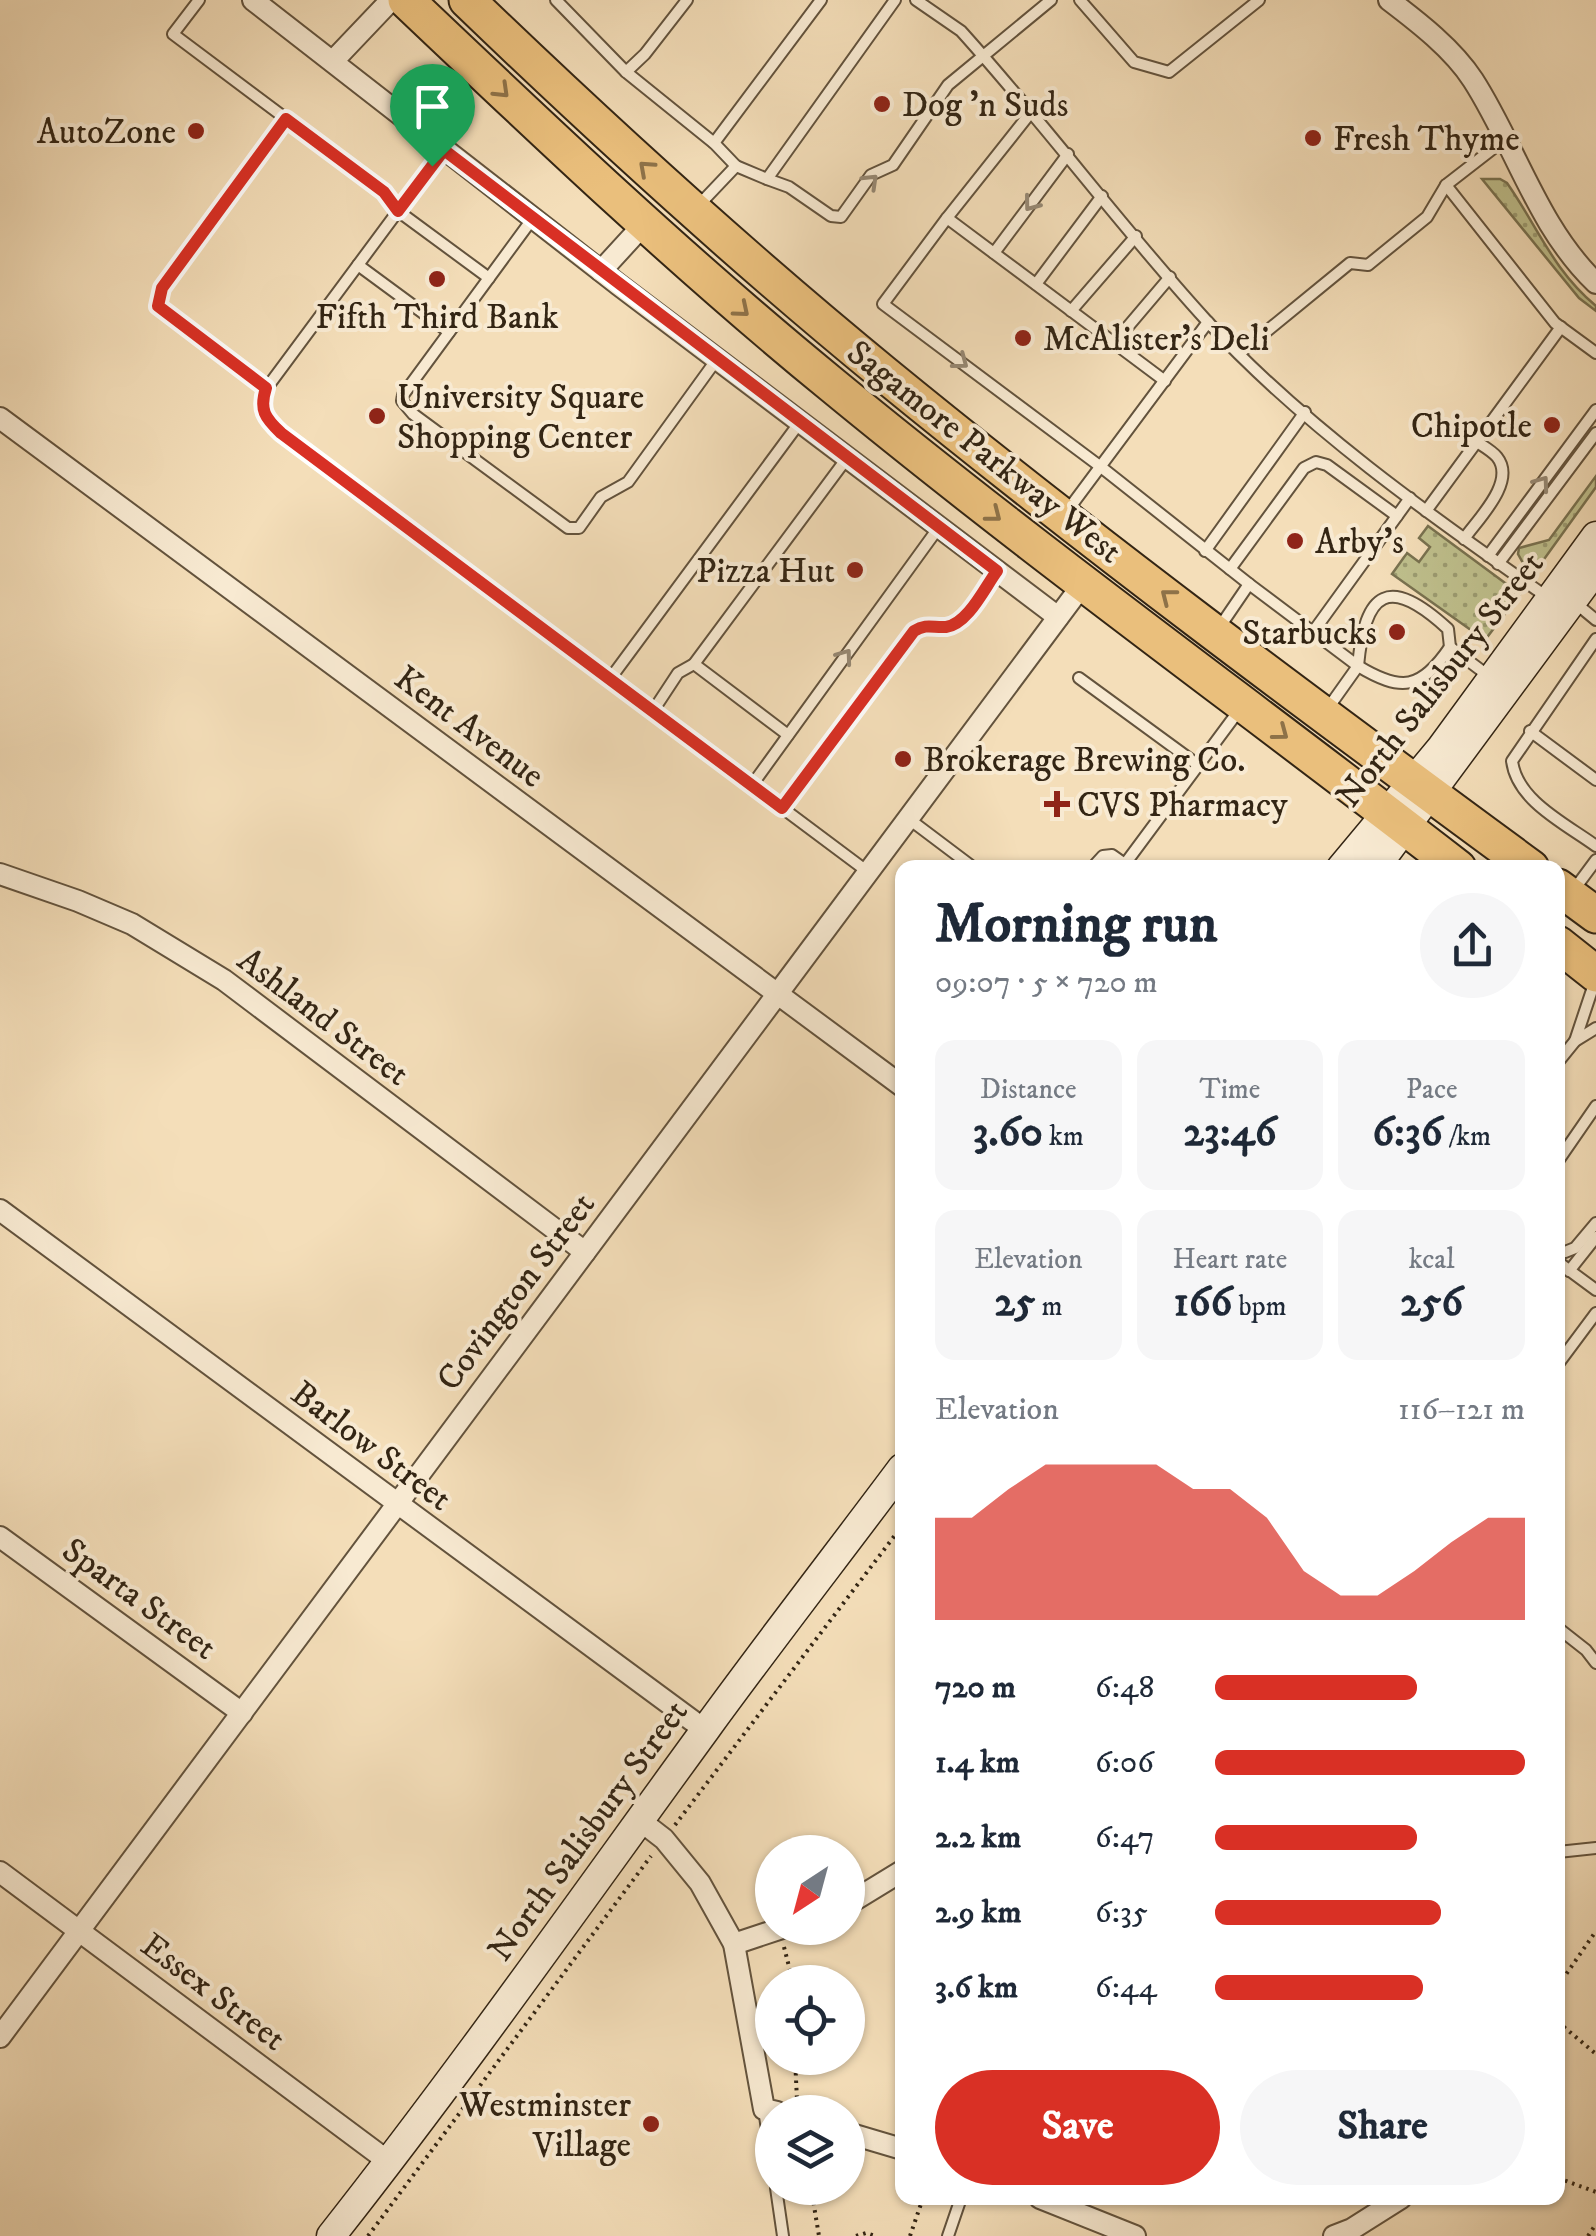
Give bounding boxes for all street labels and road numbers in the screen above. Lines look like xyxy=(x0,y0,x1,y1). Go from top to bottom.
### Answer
street label: Sagamore Parkway West xyxy=(837,331,1130,574)
street label: North Salisbury Street xyxy=(1327,543,1554,817)
street label: Kent Avenue xyxy=(385,657,552,798)
street label: Ashland Street xyxy=(228,939,417,1096)
street label: Covington Street xyxy=(428,1184,605,1400)
street label: Barlow Street xyxy=(282,1372,460,1521)
street label: Sparta Street xyxy=(53,1529,225,1670)
street label: North Salisbury Street xyxy=(479,1692,698,1971)
street label: Essex Street xyxy=(132,1924,294,2061)

